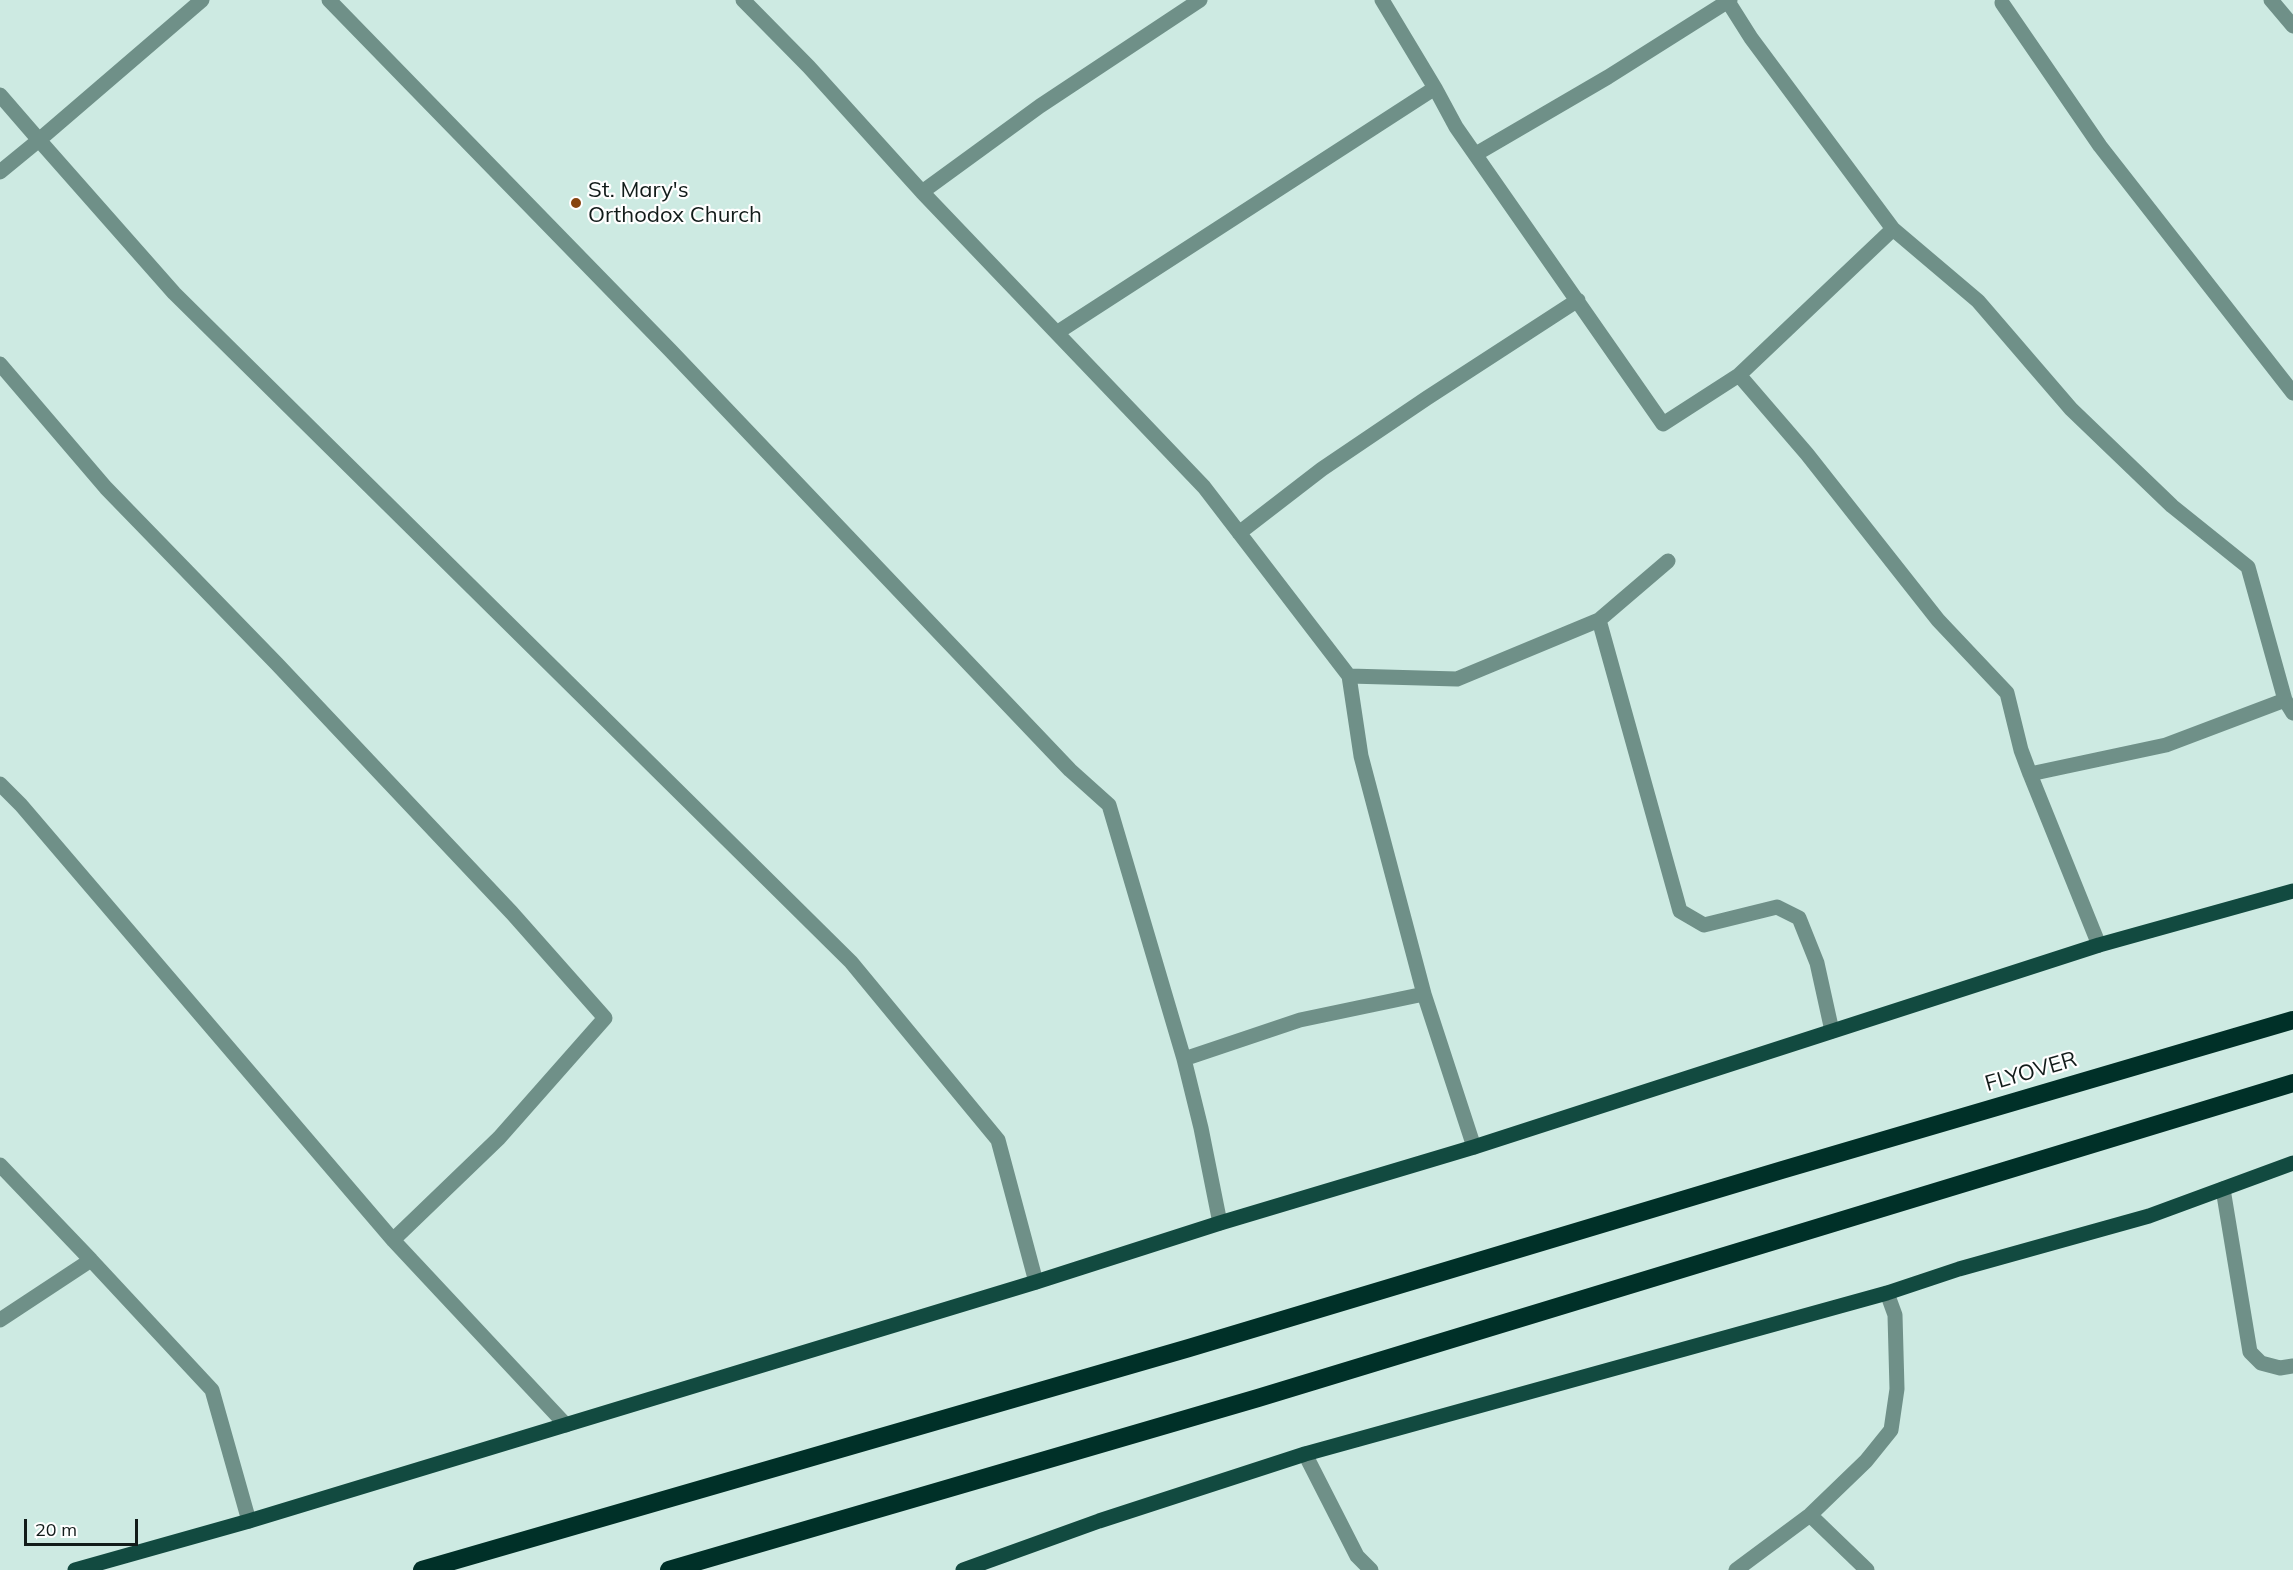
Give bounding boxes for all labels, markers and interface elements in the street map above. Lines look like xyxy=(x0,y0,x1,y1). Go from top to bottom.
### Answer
place label: St. Mary's Orthodox Church xyxy=(588,177,762,228)
marker: St. Mary's Orthodox Church xyxy=(569,196,583,210)
street label: FLYOVER xyxy=(1982,1046,2080,1098)
scale bar xyxy=(27,1507,141,1545)
text: 20 m xyxy=(35,1518,77,1541)

